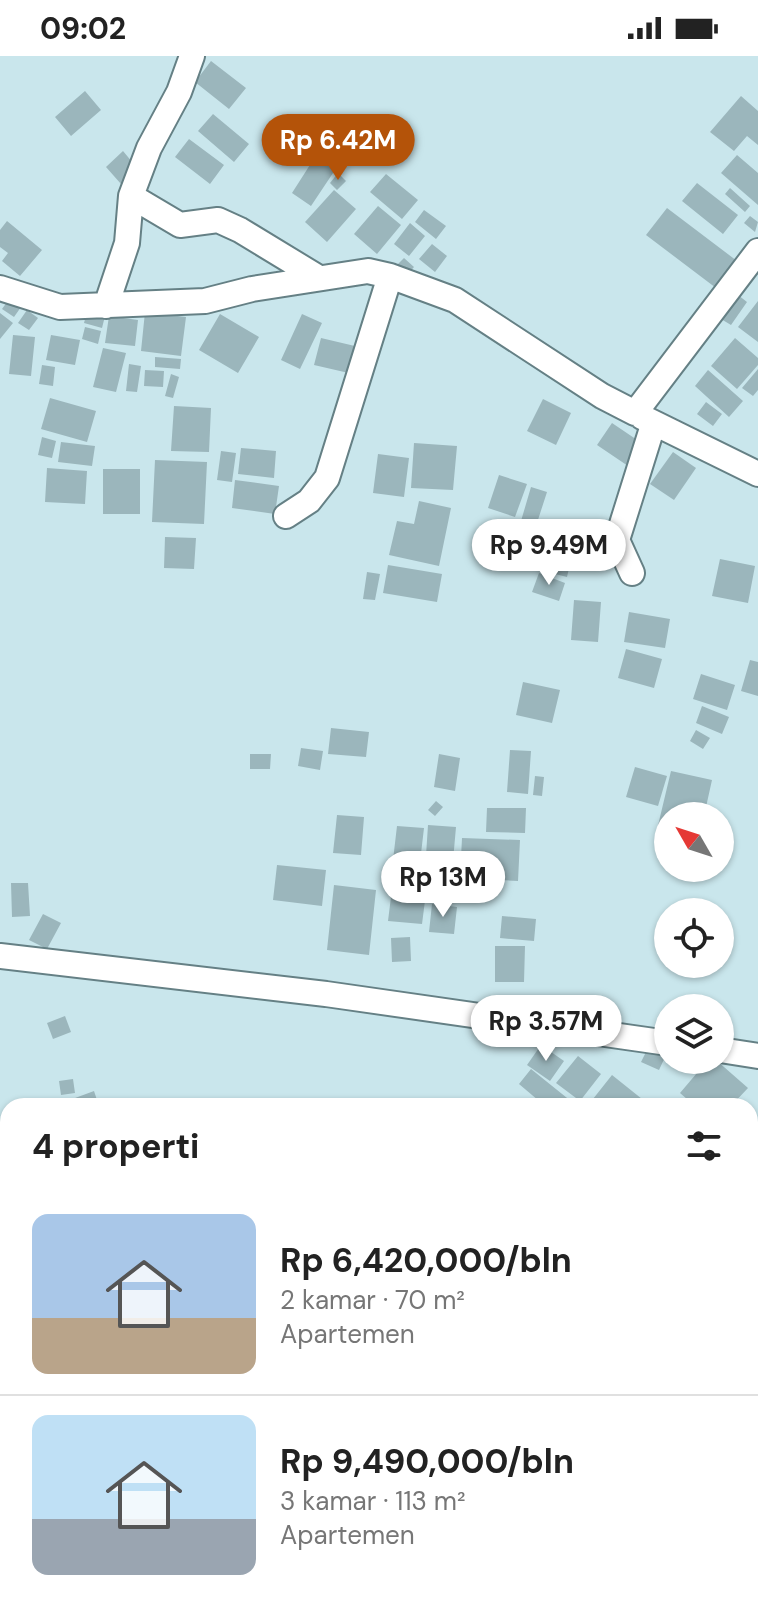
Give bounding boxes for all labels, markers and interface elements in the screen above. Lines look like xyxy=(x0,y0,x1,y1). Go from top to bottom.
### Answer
text: 09:02 xyxy=(40,9,126,48)
pin: Rp 6.42M xyxy=(255,114,421,182)
text: Rp 6.42M xyxy=(280,123,396,157)
pin: Rp 9.49M xyxy=(466,519,632,587)
text: Rp 9.49M xyxy=(490,528,608,562)
north arrow xyxy=(654,802,734,882)
map controls xyxy=(654,802,734,1074)
pin: Rp 13M xyxy=(378,851,508,919)
text: Rp 13M xyxy=(399,860,487,894)
button: locate xyxy=(654,898,734,978)
button: layers xyxy=(654,994,734,1074)
pin: Rp 3.57M xyxy=(463,995,629,1063)
text: Rp 3.57M xyxy=(489,1004,603,1038)
text: 4 properti xyxy=(32,1124,199,1169)
icon: filters xyxy=(682,1124,726,1168)
text: Rp 6,420,000/bln xyxy=(280,1238,572,1283)
icon: home xyxy=(96,1246,192,1342)
text: 2 kamar · 70 m² xyxy=(280,1283,465,1317)
text: Apartemen xyxy=(280,1317,415,1351)
text: Rp 9,490,000/bln xyxy=(280,1439,574,1484)
icon: home xyxy=(96,1447,192,1543)
text: 3 kamar · 113 m² xyxy=(280,1484,466,1518)
text: Apartemen xyxy=(280,1518,415,1552)

